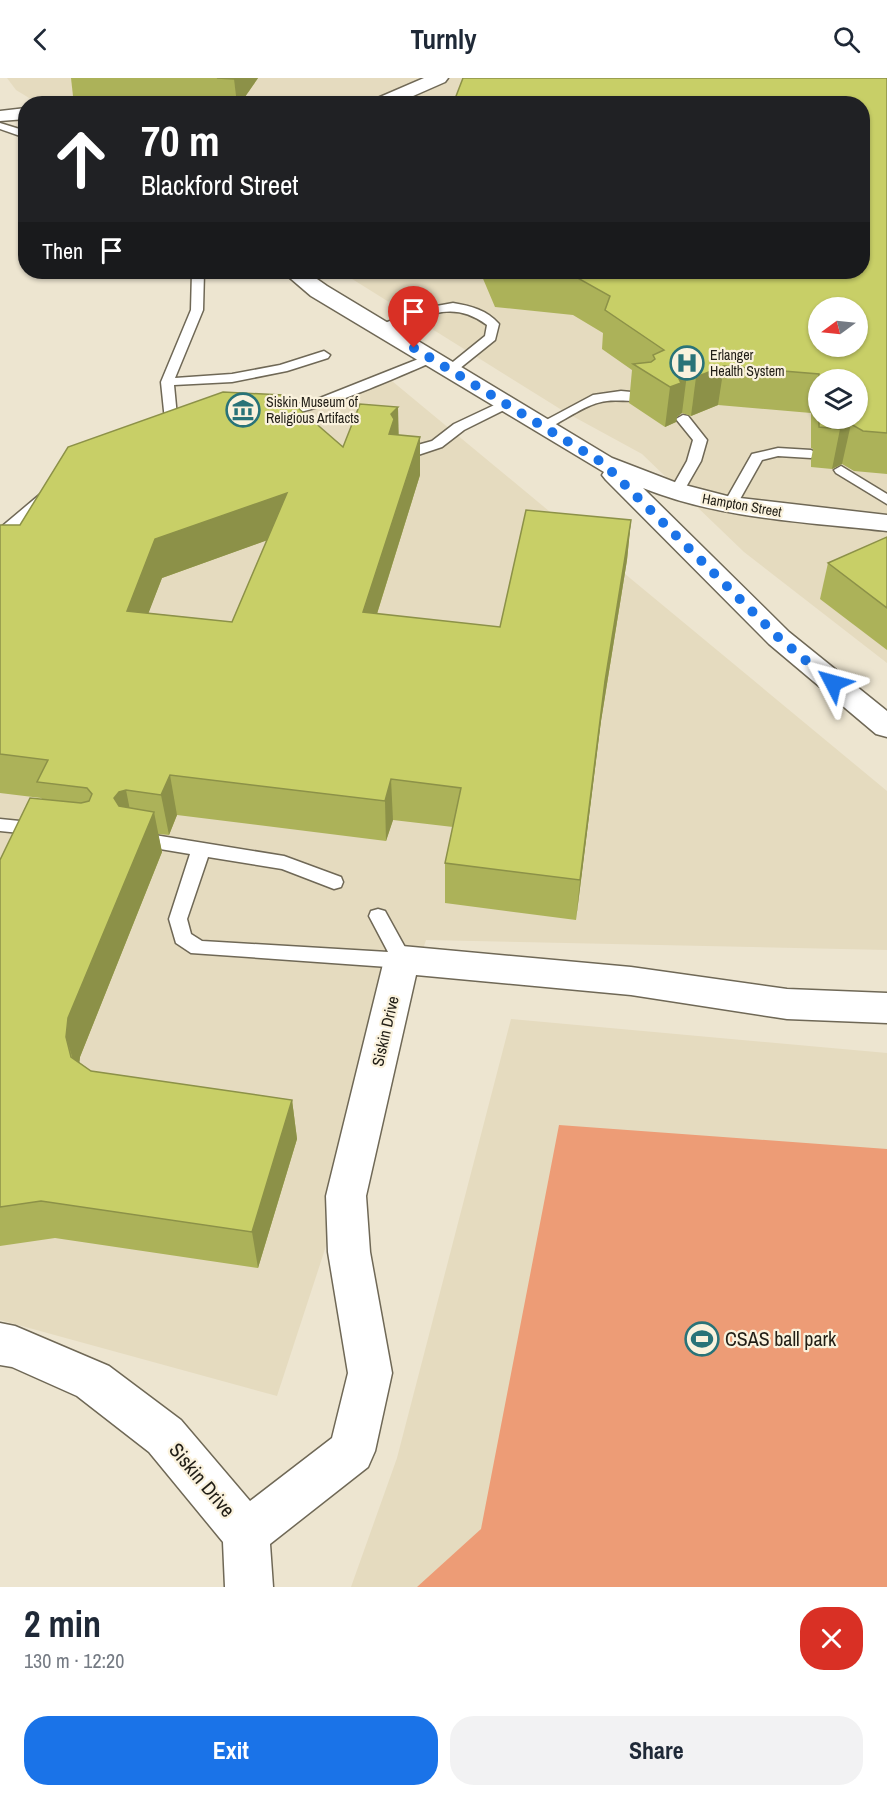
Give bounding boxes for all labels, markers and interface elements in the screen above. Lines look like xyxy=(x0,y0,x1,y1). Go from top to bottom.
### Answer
text: Turnly xyxy=(410,21,477,57)
icon: back xyxy=(24,23,57,56)
icon: search xyxy=(830,23,863,56)
text: 70 m xyxy=(141,113,220,169)
icon: ahead xyxy=(42,120,120,198)
text: Blackford Street xyxy=(141,167,299,203)
icon: arrive xyxy=(95,234,128,267)
text: Then xyxy=(42,236,83,266)
pin xyxy=(388,286,439,348)
icon: arrive xyxy=(397,295,430,328)
north arrow xyxy=(808,297,868,357)
map controls xyxy=(808,297,868,429)
hospital icon: Erlanger Health System xyxy=(669,345,705,381)
place label: Erlanger Health System xyxy=(710,346,785,380)
button: layers xyxy=(808,369,868,429)
museum icon: Siskin Museum of Religious Artifacts xyxy=(225,392,261,428)
place label: Siskin Museum of Religious Artifacts xyxy=(266,393,359,427)
street label: Hampton Street xyxy=(701,489,783,521)
position arrow xyxy=(801,651,865,715)
street label: Siskin Drive xyxy=(366,994,404,1068)
sports icon: CSAS ball park xyxy=(684,1321,720,1357)
place label: CSAS ball park xyxy=(725,1325,837,1352)
street label: Siskin Drive xyxy=(163,1437,241,1523)
text: 2 min xyxy=(24,1600,101,1648)
button: close xyxy=(800,1607,863,1670)
text: 130 m · 12:20 xyxy=(24,1647,124,1674)
button: Exit xyxy=(24,1716,438,1785)
button: Share xyxy=(450,1716,863,1785)

